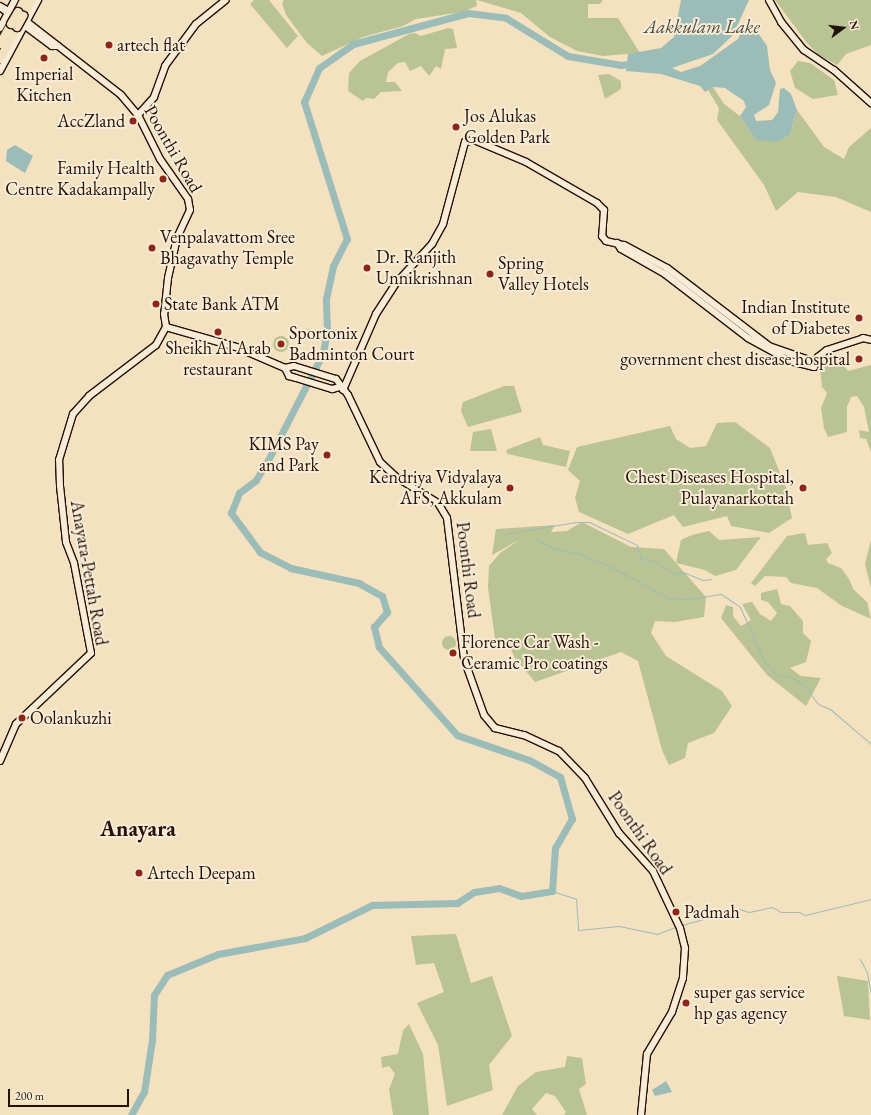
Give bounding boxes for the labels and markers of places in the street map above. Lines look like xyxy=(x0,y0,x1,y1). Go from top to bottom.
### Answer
place label: artech flat xyxy=(117,34,185,56)
marker: artech flat xyxy=(104,40,114,50)
marker: Imperial Kitchen xyxy=(39,53,49,63)
place label: Imperial Kitchen xyxy=(15,64,73,106)
place label: Jos Alukas Golden Park xyxy=(464,106,550,148)
place label: AccZland xyxy=(57,110,125,132)
marker: AccZland xyxy=(128,116,138,126)
marker: Jos Alukas Golden Park xyxy=(451,122,461,132)
place label: Family Health Centre Kadakampally xyxy=(5,158,155,200)
marker: Family Health Centre Kadakampally xyxy=(158,174,168,184)
place label: Venpalavattom Sree Bhagavathy Temple xyxy=(160,227,295,270)
marker: Venpalavattom Sree Bhagavathy Temple xyxy=(147,243,157,253)
place label: Dr. Ranjith Unnikrishnan xyxy=(376,247,473,290)
place label: Spring Valley Hotels xyxy=(498,253,589,296)
marker: Dr. Ranjith Unnikrishnan xyxy=(361,262,373,274)
marker: Spring Valley Hotels xyxy=(485,269,495,279)
place label: State Bank ATM xyxy=(164,293,280,315)
place label: Indian Institute of Diabetes xyxy=(741,297,850,340)
marker: State Bank ATM xyxy=(151,299,161,309)
marker: Indian Institute of Diabetes xyxy=(853,312,865,324)
place label: Sportonix Badminton Court xyxy=(289,323,414,366)
marker: Sheikh Al Arab restaurant xyxy=(213,327,223,337)
place label: Sheikh Al Arab restaurant xyxy=(165,338,271,380)
marker: Sportonix Badminton Court xyxy=(276,339,286,349)
place label: government chest disease hospital xyxy=(620,348,850,370)
marker: government chest disease hospital xyxy=(853,353,865,365)
place label: KIMS Pay and Park xyxy=(249,434,319,476)
marker: KIMS Pay and Park xyxy=(322,450,332,460)
place label: Kendriya Vidyalaya AFS, Akkulam xyxy=(369,467,502,510)
place label: Chest Diseases Hospital, Pulayanarkottah xyxy=(625,467,794,510)
marker: Chest Diseases Hospital, Pulayanarkottah xyxy=(797,482,809,494)
marker: Kendriya Vidyalaya AFS, Akkulam xyxy=(505,483,515,493)
place label: Florence Car Wash - Ceramic Pro coatings xyxy=(461,632,608,674)
marker: Florence Car Wash - Ceramic Pro coatings xyxy=(448,648,458,658)
place label: Oolankuzhi xyxy=(30,707,112,729)
marker: Oolankuzhi xyxy=(17,713,27,723)
place label: Artech Deepam xyxy=(147,862,256,884)
marker: Artech Deepam xyxy=(134,868,144,878)
place label: Padmah xyxy=(684,901,740,923)
marker: Padmah xyxy=(671,907,681,917)
place label: super gas service hp gas agency xyxy=(694,982,805,1024)
marker: super gas service hp gas agency xyxy=(681,998,691,1008)

